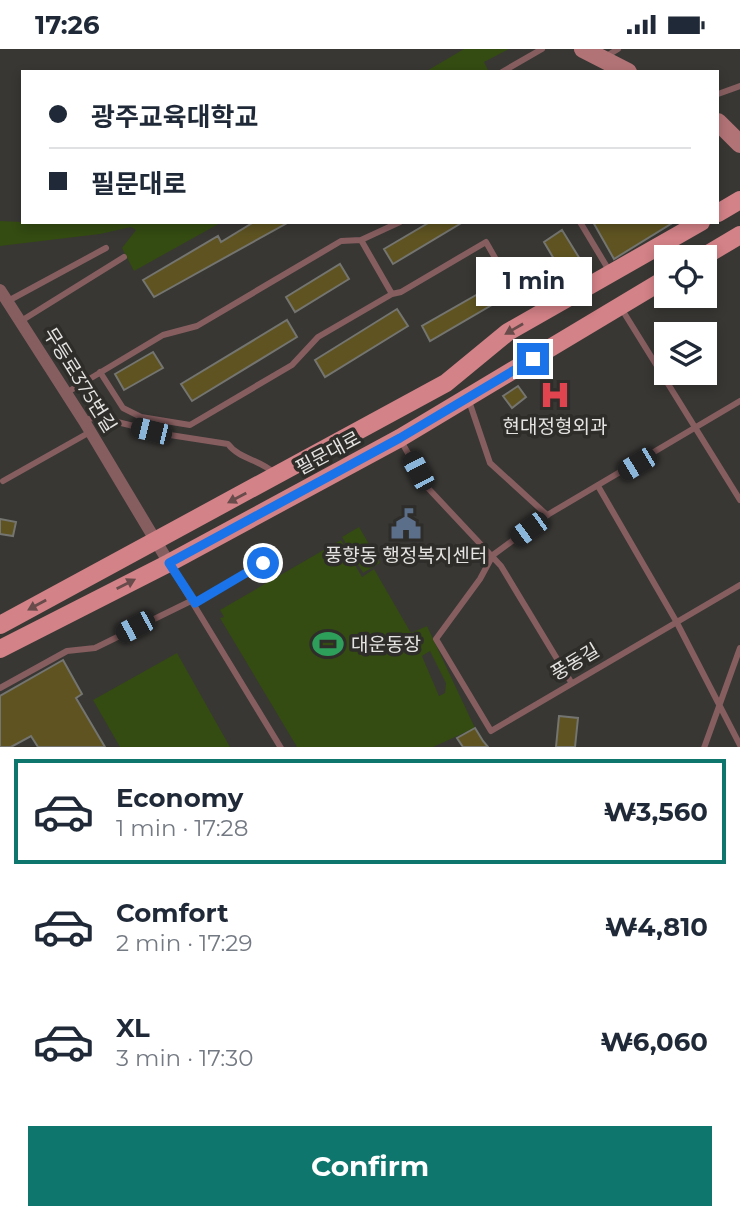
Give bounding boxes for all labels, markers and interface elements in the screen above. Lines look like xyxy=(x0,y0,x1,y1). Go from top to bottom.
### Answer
text: 17:26 xyxy=(35,9,100,41)
text: 광주교육대학교 xyxy=(91,101,258,133)
text: 필문대로 xyxy=(91,168,187,200)
map controls xyxy=(654,245,717,385)
button: locate xyxy=(654,245,717,308)
callout: 1 min xyxy=(475,257,591,307)
text: 1 min xyxy=(503,267,565,295)
button: layers xyxy=(654,322,717,385)
street label: 무등로375번길 xyxy=(39,323,121,437)
one-way arrow xyxy=(505,323,524,335)
route end xyxy=(517,343,549,375)
hospital icon: 현대정형외과 xyxy=(538,378,572,412)
place label: 현대정형외과 xyxy=(503,415,607,438)
car xyxy=(129,416,174,446)
street label: 필문대로 xyxy=(292,426,364,480)
car xyxy=(614,444,661,484)
car xyxy=(399,448,438,494)
one-way arrow xyxy=(228,492,247,504)
public building icon: 풍향동 행정복지센터 xyxy=(389,507,423,541)
car xyxy=(506,508,553,550)
place label: 풍향동 행정복지센터 xyxy=(325,544,487,567)
route start xyxy=(247,547,279,579)
one-way arrow xyxy=(116,579,136,590)
one-way arrow xyxy=(27,599,47,611)
car xyxy=(112,608,159,646)
sports icon: 대운동장 xyxy=(311,627,345,661)
place label: 대운동장 xyxy=(351,633,421,656)
street label: 풍동길 xyxy=(547,639,603,685)
icon: car xyxy=(32,780,95,843)
text: Economy xyxy=(116,782,243,814)
text: ₩3,560 xyxy=(604,796,708,828)
text: 1 min · 17:28 xyxy=(116,814,248,842)
icon: car xyxy=(32,895,95,958)
text: Comfort xyxy=(116,897,228,929)
text: ₩4,810 xyxy=(605,911,708,943)
text: 2 min · 17:29 xyxy=(116,929,252,957)
icon: car xyxy=(32,1010,95,1073)
text: XL xyxy=(116,1012,150,1044)
text: ₩6,060 xyxy=(600,1026,708,1058)
text: 3 min · 17:30 xyxy=(116,1044,253,1072)
button: Confirm xyxy=(28,1126,712,1206)

